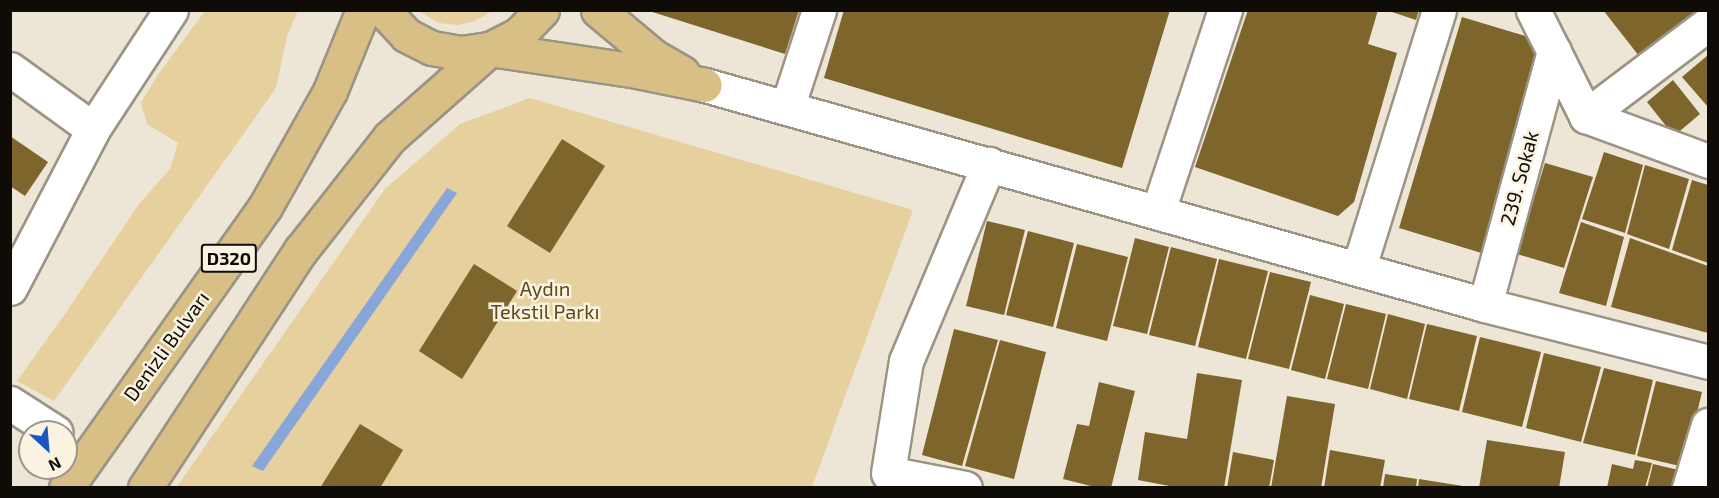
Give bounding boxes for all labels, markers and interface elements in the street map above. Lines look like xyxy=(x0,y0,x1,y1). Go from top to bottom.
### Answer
street label: 239. Sokak xyxy=(1495,128,1543,228)
road number: D320 xyxy=(200,243,258,273)
park label: Aydın Tekstil Parkı xyxy=(490,276,600,323)
street label: Denizli Bulvarı xyxy=(118,286,214,406)
north arrow xyxy=(18,420,78,480)
text: N xyxy=(46,454,65,476)

